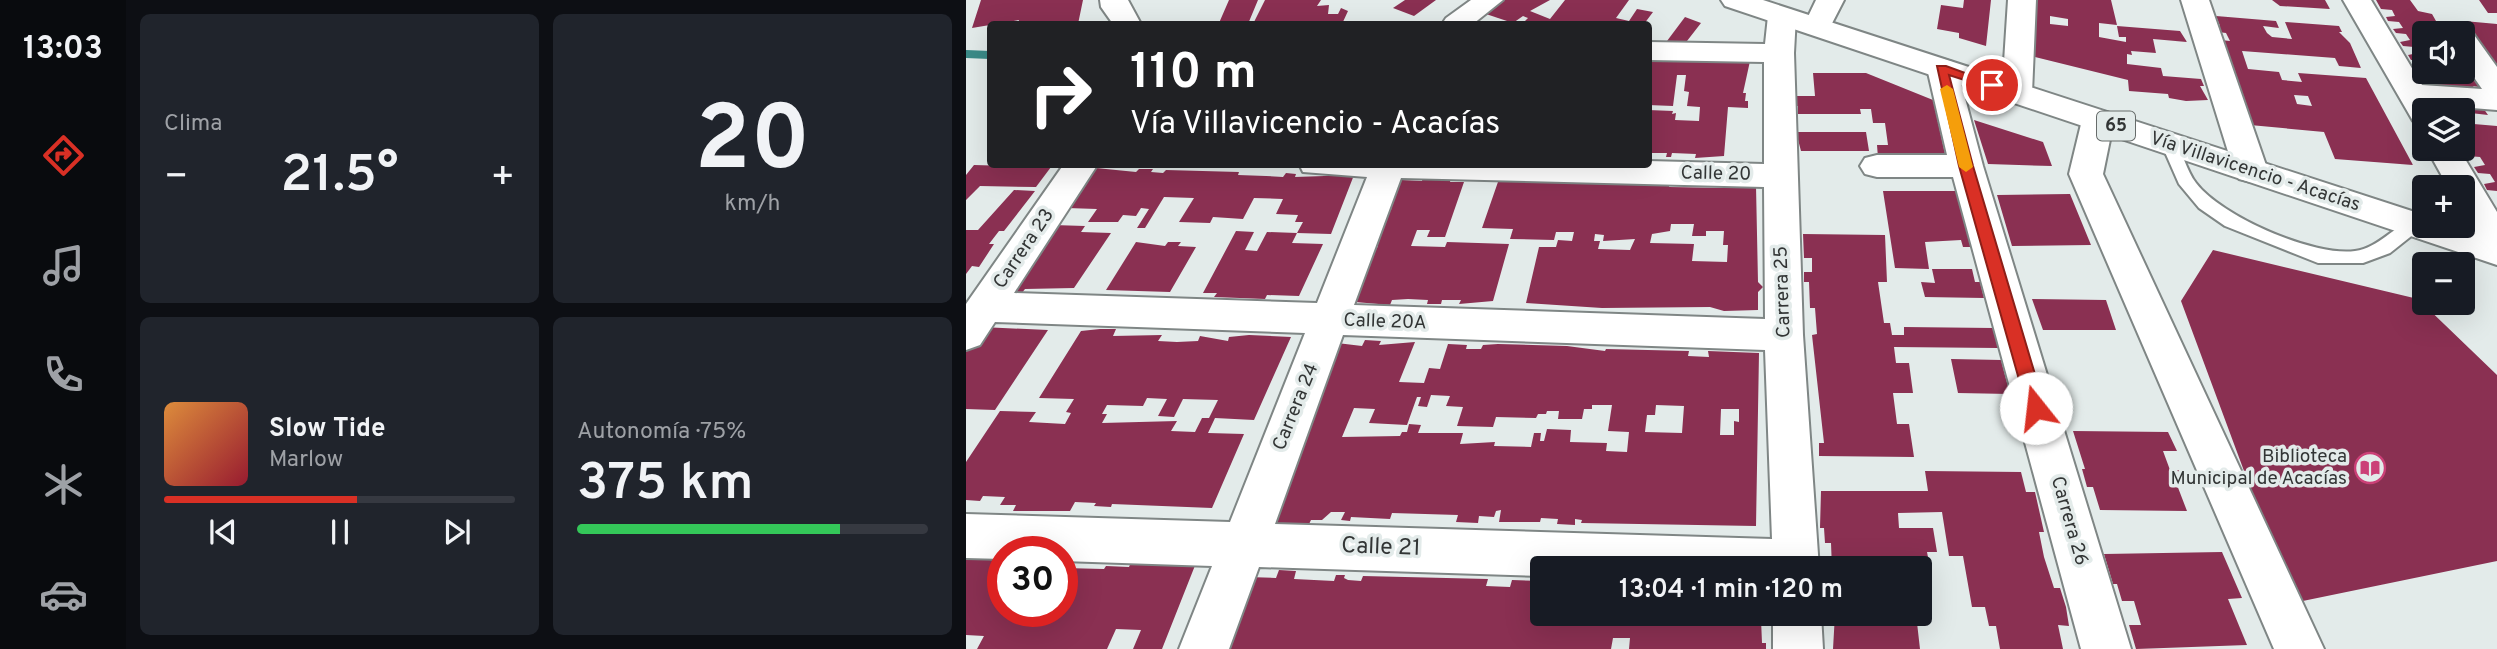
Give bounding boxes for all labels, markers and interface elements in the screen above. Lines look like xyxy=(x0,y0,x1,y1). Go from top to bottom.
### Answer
map controls xyxy=(2412,21,2475,315)
button: sound xyxy=(2412,21,2475,84)
text: 13:03 xyxy=(23,30,103,70)
text: 110 m xyxy=(1130,44,1257,106)
icon: right xyxy=(1015,49,1106,140)
pin xyxy=(1962,55,2022,115)
icon: arrive xyxy=(1973,66,2011,104)
text: 20 xyxy=(695,87,810,202)
button: layers xyxy=(2412,98,2475,161)
text: Vía Villavicencio - Acacías xyxy=(1130,105,1500,145)
text: Clima xyxy=(164,110,222,139)
road number: 65 xyxy=(2097,112,2135,140)
street label: Vía Villavicencio - Acacías xyxy=(2147,127,2363,217)
icon: directions xyxy=(39,131,88,180)
text: 21.5° xyxy=(281,144,398,210)
text: − xyxy=(164,154,189,203)
text: + xyxy=(490,154,515,203)
street label: Calle 20 xyxy=(1680,161,1752,187)
button: + xyxy=(2412,175,2475,238)
text: km/h xyxy=(725,190,780,219)
street label: Carrera 23 xyxy=(988,204,1060,294)
icon: music xyxy=(39,241,88,290)
street label: Carrera 25 xyxy=(1769,246,1797,338)
button: − xyxy=(2412,252,2475,315)
street label: Calle 20A xyxy=(1343,309,1427,335)
icon: phone xyxy=(39,350,88,399)
street label: Carrera 24 xyxy=(1268,360,1324,454)
position arrow xyxy=(1999,371,2073,445)
text: Slow Tide xyxy=(269,413,386,446)
text: Autonomía · 75% xyxy=(577,418,746,447)
place label: Biblioteca Municipal de Acacías xyxy=(2170,445,2347,491)
text: Marlow xyxy=(269,446,343,475)
library icon: Biblioteca Municipal de Acacías xyxy=(2353,451,2387,485)
text: 375 km xyxy=(577,452,754,518)
icon: climate xyxy=(39,460,88,509)
street label: Carrera 26 xyxy=(2045,474,2093,568)
icon: previous xyxy=(204,513,242,551)
icon: pause xyxy=(321,513,359,551)
icon: next xyxy=(438,513,476,551)
street label: Calle 21 xyxy=(1341,532,1421,564)
speed limit sign: 30 xyxy=(987,536,1078,627)
icon: car xyxy=(39,570,88,619)
text: 13:04 · 1 min · 120 m xyxy=(1619,574,1843,607)

